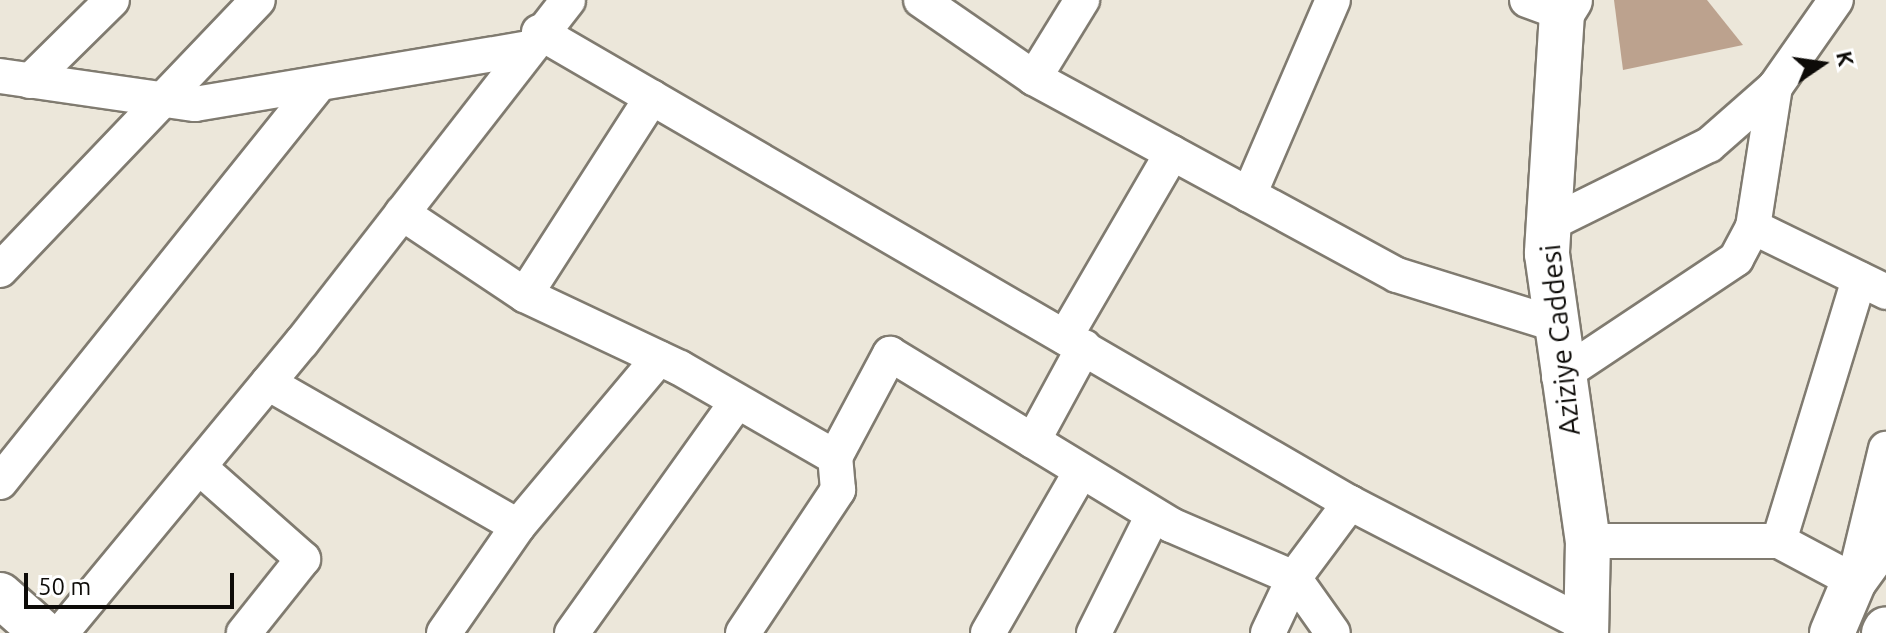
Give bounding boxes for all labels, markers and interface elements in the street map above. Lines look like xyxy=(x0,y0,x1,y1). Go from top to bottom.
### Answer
north arrow xyxy=(1782,24,1862,104)
text: K xyxy=(1832,49,1860,68)
street label: Aziziye Caddesi xyxy=(1533,243,1587,437)
scale bar xyxy=(28,557,238,607)
text: 50 m xyxy=(38,573,91,600)

